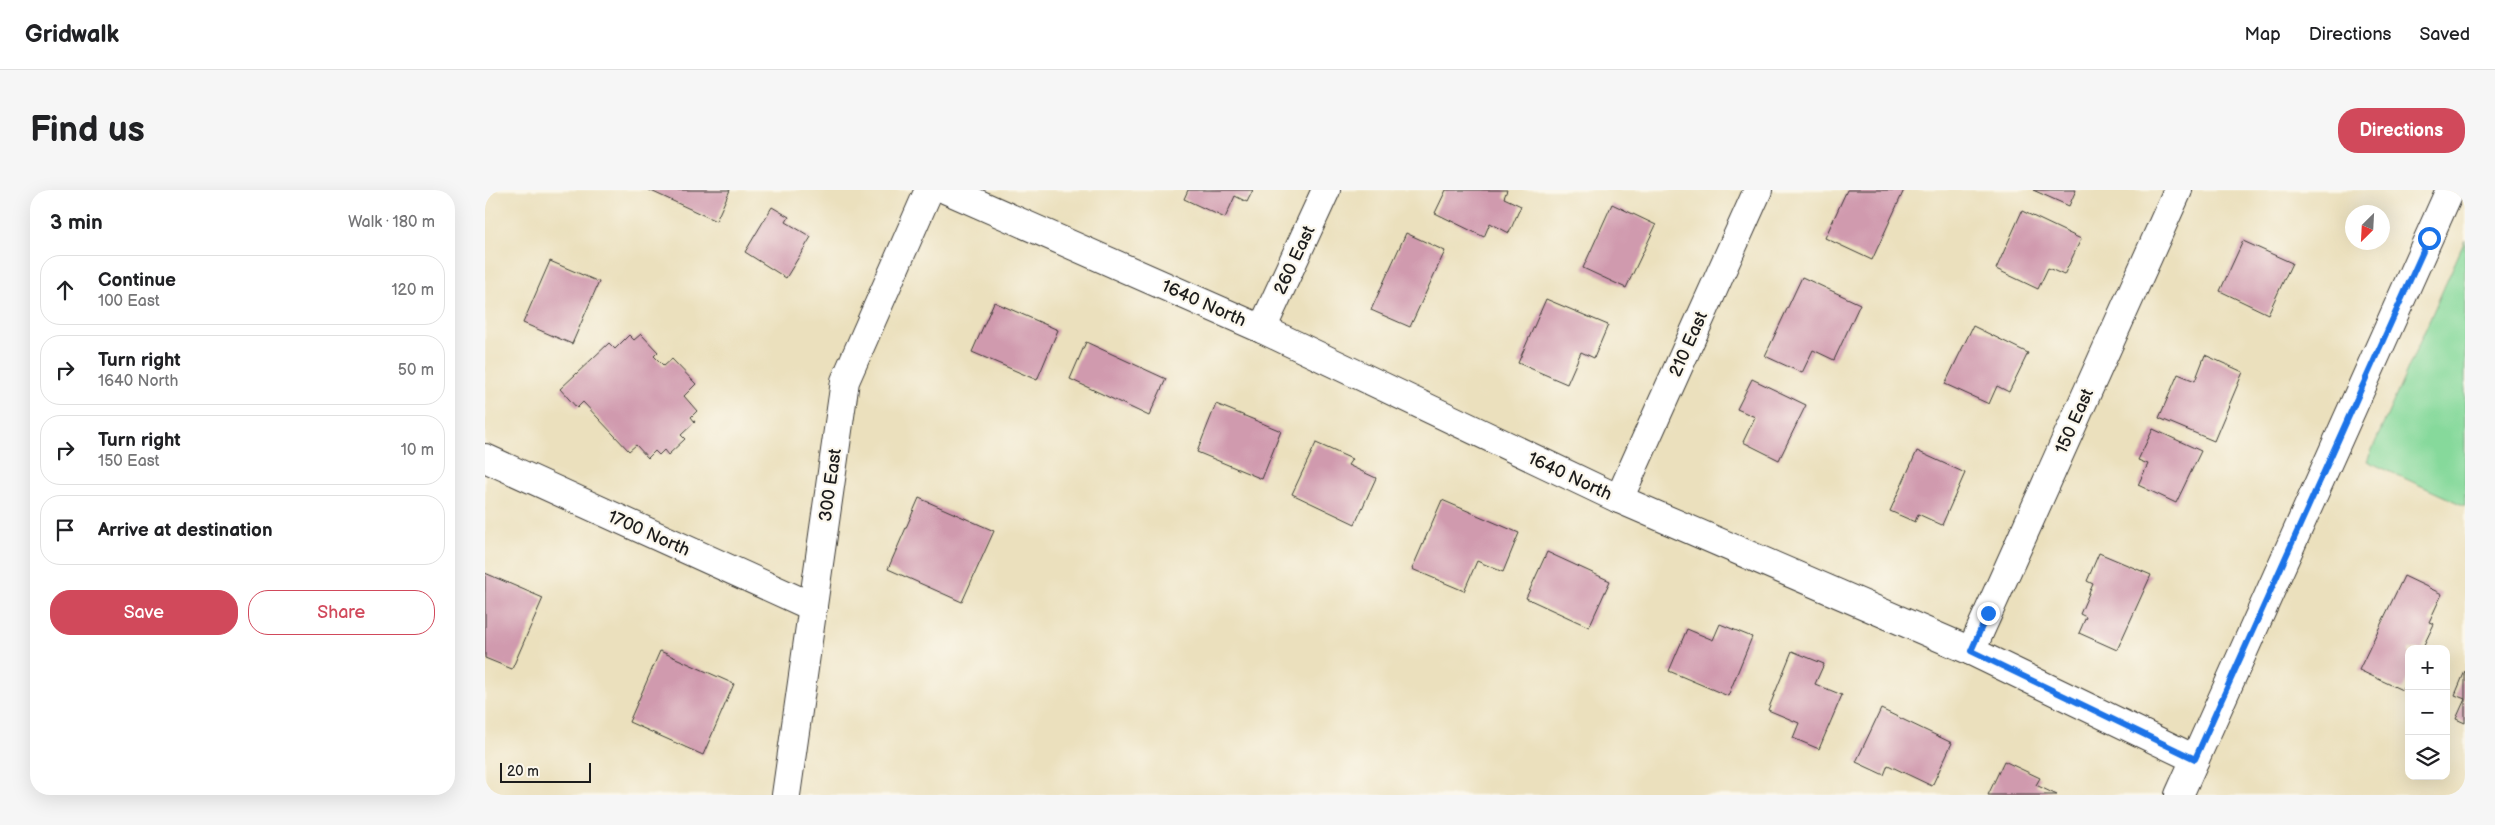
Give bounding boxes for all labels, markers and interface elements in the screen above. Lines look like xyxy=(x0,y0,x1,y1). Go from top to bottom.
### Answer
text: Gridwalk xyxy=(25,20,119,49)
text: Map xyxy=(2245,24,2281,45)
text: Directions xyxy=(2309,24,2391,45)
text: Saved xyxy=(2419,24,2470,45)
button: Directions xyxy=(2338,108,2465,153)
text: Find us xyxy=(30,109,145,152)
north arrow xyxy=(2345,205,2390,250)
text: 3 min xyxy=(50,210,103,235)
text: Walk · 180 m xyxy=(348,213,435,232)
street label: 260 East xyxy=(1269,222,1320,298)
route start xyxy=(2418,227,2441,250)
text: Continue xyxy=(98,269,176,292)
street label: 1640 North xyxy=(1158,275,1249,331)
icon: ahead xyxy=(51,276,79,304)
text: 120 m xyxy=(391,281,434,300)
text: 100 East xyxy=(98,292,160,311)
street label: 210 East xyxy=(1665,308,1712,380)
text: Turn right xyxy=(98,349,181,372)
icon: right xyxy=(51,356,79,384)
text: 50 m xyxy=(398,361,434,380)
text: 1640 North xyxy=(98,372,178,391)
street label: 150 East xyxy=(2051,385,2098,457)
text: Turn right xyxy=(98,429,181,452)
icon: right xyxy=(51,436,79,464)
text: 10 m xyxy=(401,441,434,460)
street label: 300 East xyxy=(815,447,846,523)
street label: 1640 North xyxy=(1524,448,1615,505)
text: 150 East xyxy=(98,452,160,471)
street label: 1700 North xyxy=(604,506,693,561)
icon: arrive xyxy=(51,516,79,544)
text: Arrive at destination xyxy=(98,519,273,542)
button: Save xyxy=(50,590,238,635)
button: Share xyxy=(248,590,435,635)
route end xyxy=(1977,602,2000,625)
map controls xyxy=(2405,645,2450,780)
button: + xyxy=(2405,645,2450,690)
button: − xyxy=(2405,690,2450,735)
button: layers xyxy=(2405,735,2450,780)
scale bar xyxy=(500,760,591,783)
text: 20 m xyxy=(507,763,539,780)

